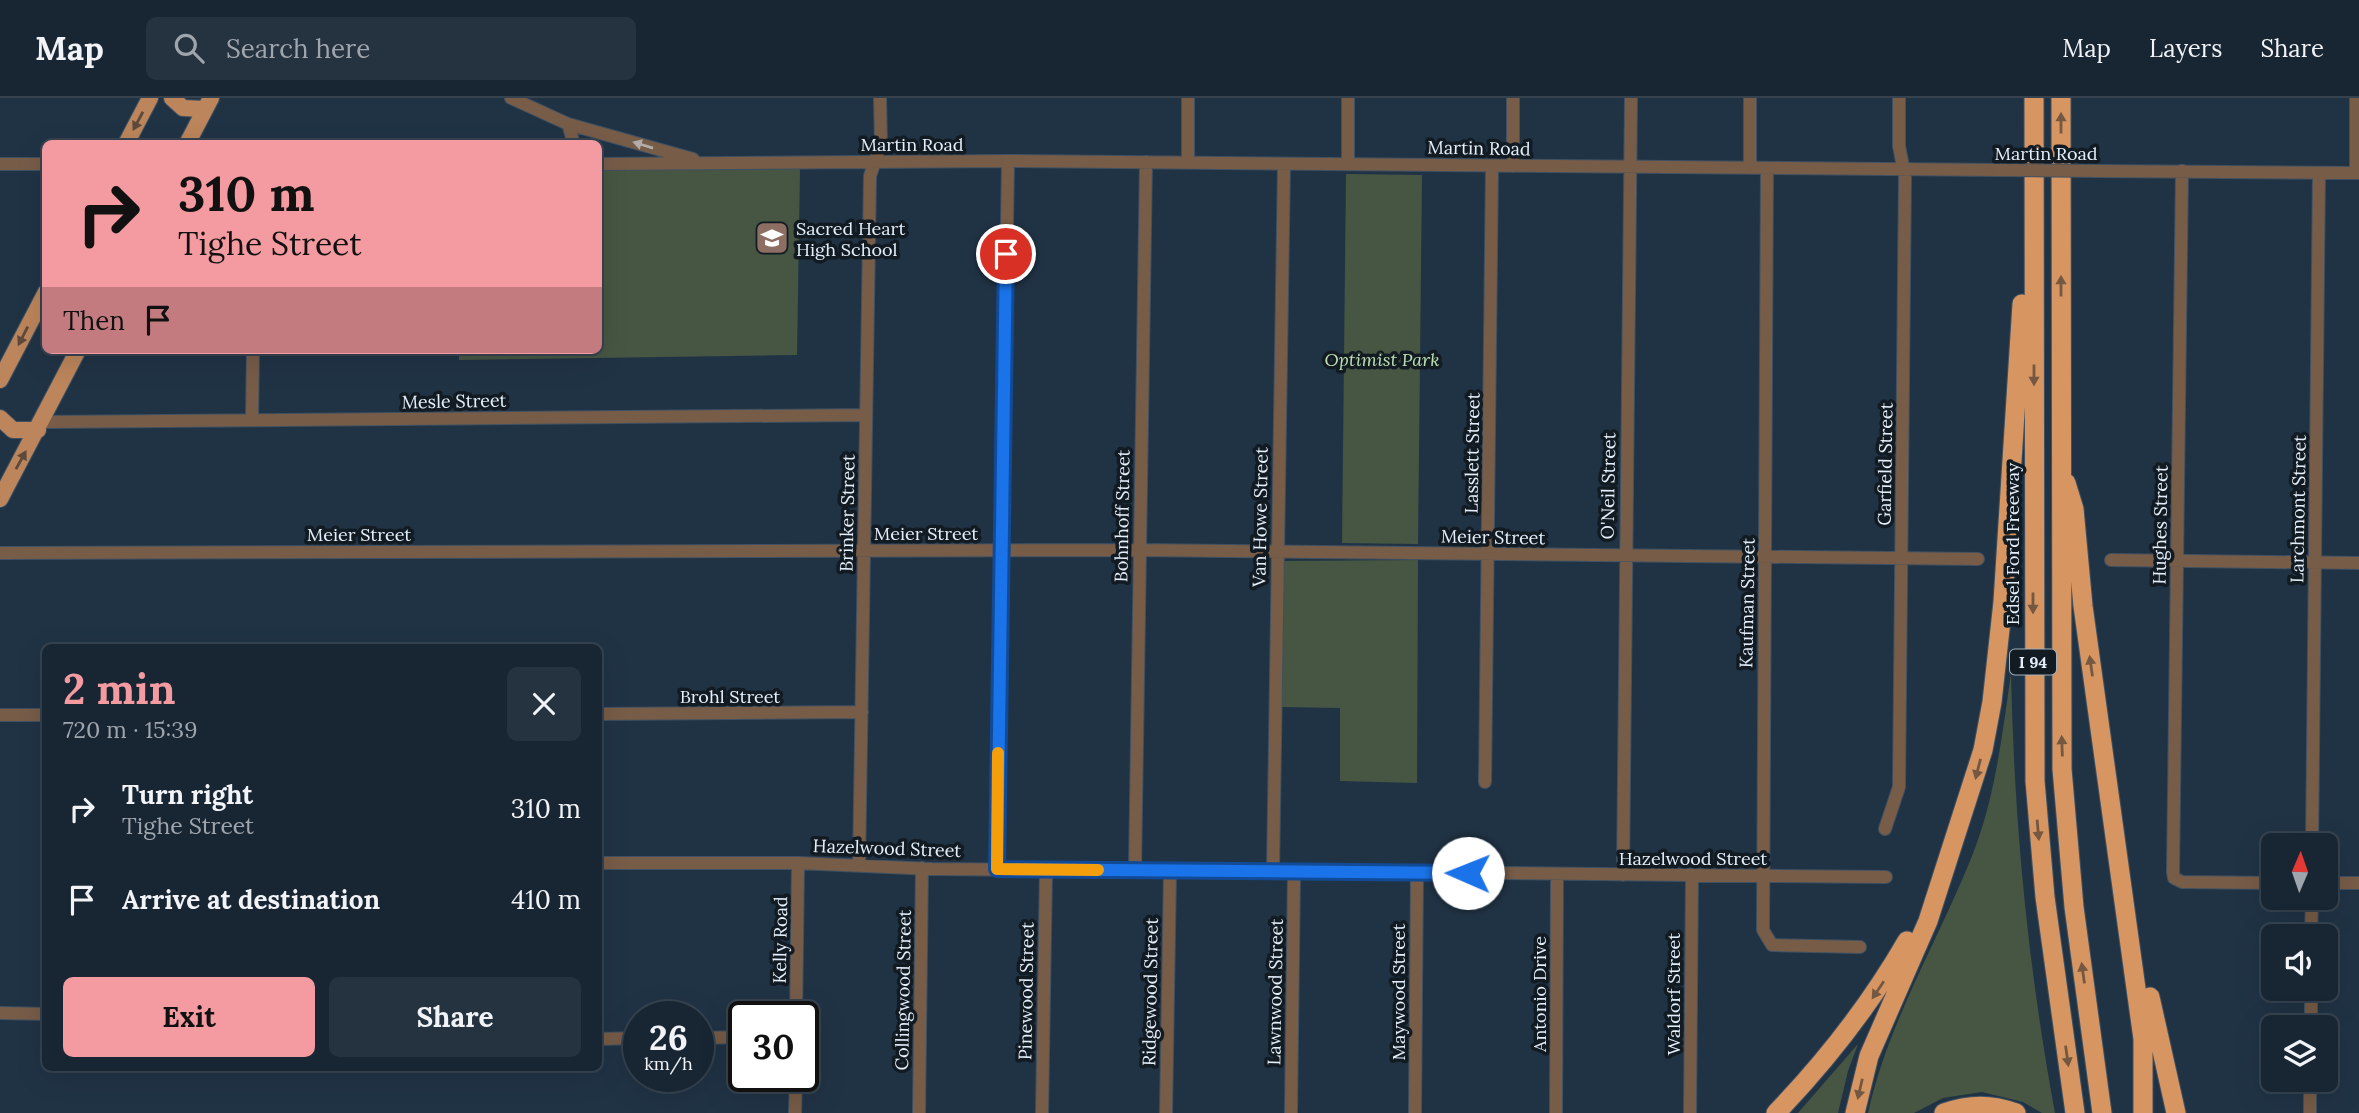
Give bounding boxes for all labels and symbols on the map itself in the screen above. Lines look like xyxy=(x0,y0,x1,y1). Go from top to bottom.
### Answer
one-way arrow xyxy=(132,111,143,131)
one-way arrow xyxy=(2055,112,2067,134)
street label: Martin Road xyxy=(860,133,964,156)
street label: Martin Road xyxy=(1427,136,1531,160)
one-way arrow xyxy=(633,140,654,150)
street label: Martin Road xyxy=(1994,142,2098,165)
place label: Sacred Heart High School xyxy=(796,217,905,261)
school or university icon: Sacred Heart High School xyxy=(753,219,791,257)
pin xyxy=(976,224,1036,284)
one-way arrow xyxy=(2055,274,2067,296)
one-way arrow xyxy=(17,326,28,346)
park label: Optimist Park xyxy=(1324,348,1440,371)
one-way arrow xyxy=(2028,365,2040,387)
street label: Mesle Street xyxy=(401,389,507,413)
street label: Lasslett Street xyxy=(1459,392,1485,514)
street label: Garfield Street xyxy=(1872,402,1898,526)
street label: O'Neil Street xyxy=(1596,432,1620,540)
street label: Larchmont Street xyxy=(2285,435,2311,583)
street label: Van Howe Street xyxy=(1247,447,1273,588)
street label: Bohnhoff Street xyxy=(1109,449,1135,583)
one-way arrow xyxy=(15,451,27,470)
street label: Brinker Street xyxy=(834,454,860,572)
street label: Edsel Ford Freeway xyxy=(2001,462,2024,625)
street label: Hughes Street xyxy=(2147,465,2173,585)
street label: Meier Street xyxy=(874,522,978,545)
street label: Meier Street xyxy=(307,523,411,546)
street label: Meier Street xyxy=(1441,525,1545,549)
street label: Kaufman Street xyxy=(1734,538,1760,668)
one-way arrow xyxy=(2027,592,2039,614)
road number: I 94 xyxy=(2010,650,2056,674)
one-way arrow xyxy=(2085,655,2096,677)
street label: Brohl Street xyxy=(680,685,780,708)
one-way arrow xyxy=(2056,735,2067,757)
one-way arrow xyxy=(1972,758,1983,780)
one-way arrow xyxy=(2033,820,2044,842)
north arrow xyxy=(2261,833,2338,910)
street label: Hazelwood Street xyxy=(812,834,962,862)
position arrow xyxy=(1431,836,1505,910)
street label: Hazelwood Street xyxy=(1619,847,1767,870)
street label: Kelly Road xyxy=(768,896,792,984)
street label: Collingwood Street xyxy=(890,909,916,1071)
street label: Ridgewood Street xyxy=(1137,918,1163,1066)
street label: Lawnwood Street xyxy=(1262,918,1288,1066)
street label: Pinewood Street xyxy=(1013,922,1039,1060)
street label: Maywood Street xyxy=(1387,924,1410,1060)
street label: Waldorf Street xyxy=(1662,933,1685,1055)
street label: Antonio Drive xyxy=(1528,936,1551,1053)
one-way arrow xyxy=(2077,961,2088,983)
one-way arrow xyxy=(1871,981,1885,999)
speed limit sign: 30 xyxy=(728,1001,819,1092)
one-way arrow xyxy=(2062,1045,2073,1067)
one-way arrow xyxy=(1854,1078,1865,1100)

